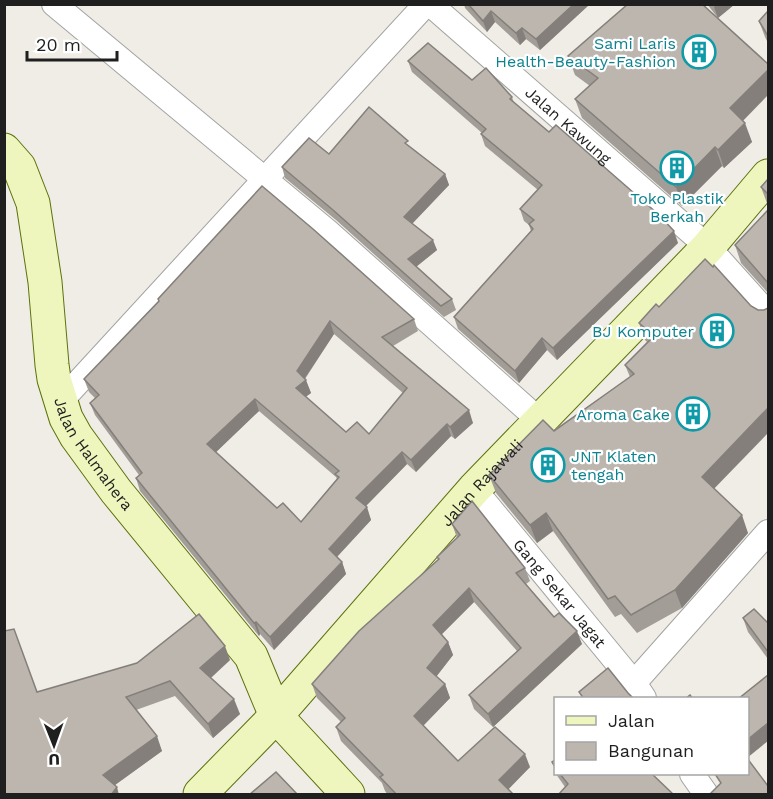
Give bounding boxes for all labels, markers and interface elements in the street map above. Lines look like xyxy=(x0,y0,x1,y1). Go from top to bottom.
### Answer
scale bar xyxy=(27,24,117,62)
text: 20 m xyxy=(36,34,81,55)
place label: Sami Laris Health-Beauty-Fashion xyxy=(495,34,676,71)
building icon: Sami Laris Health-Beauty-Fashion xyxy=(681,34,717,70)
street label: Jalan Kawung xyxy=(521,83,615,168)
building icon: Toko Plastik Berkah xyxy=(659,150,695,186)
place label: Toko Plastik Berkah xyxy=(630,189,724,226)
building icon: BJ Komputer xyxy=(699,313,735,349)
place label: BJ Komputer xyxy=(592,322,694,341)
street label: Jalan Halmahera xyxy=(50,395,137,514)
building icon: Aroma Cake xyxy=(675,396,711,432)
place label: Aroma Cake xyxy=(576,405,670,424)
street label: Jalan Rajawali xyxy=(437,436,527,530)
building icon: JNT Klaten tengah xyxy=(530,447,566,483)
place label: JNT Klaten tengah xyxy=(571,447,656,484)
street label: Gang Sekar Jagat xyxy=(509,535,610,652)
legend xyxy=(554,697,749,775)
text: Jalan xyxy=(608,710,655,731)
north arrow xyxy=(24,715,84,775)
text: Bangunan xyxy=(608,740,694,761)
text: U xyxy=(48,750,60,769)

